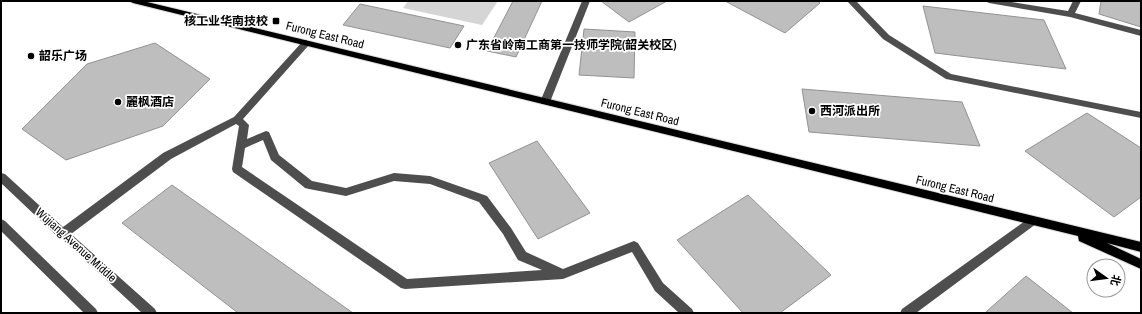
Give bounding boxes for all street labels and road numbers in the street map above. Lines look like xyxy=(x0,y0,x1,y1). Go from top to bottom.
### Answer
street label: Furong East Road xyxy=(284,18,366,52)
street label: Furong East Road xyxy=(599,95,681,129)
street label: Furong East Road xyxy=(914,172,996,206)
street label: Wujiang Avenue Middle xyxy=(32,204,120,286)

